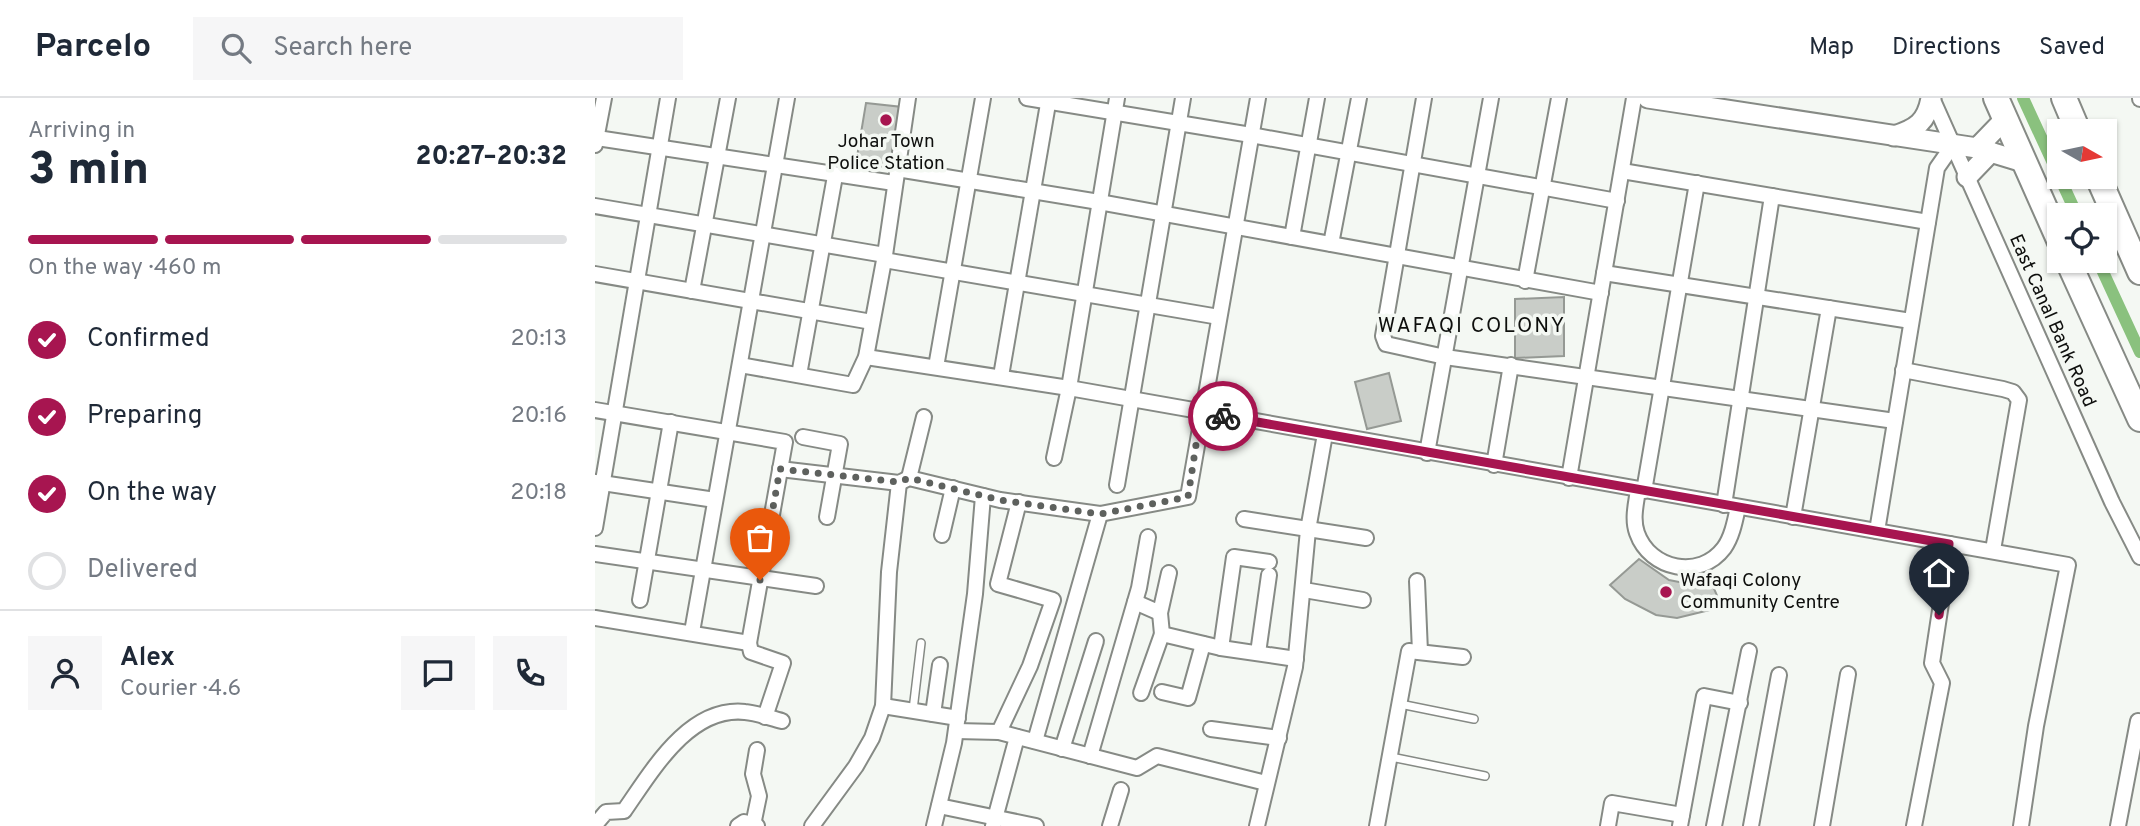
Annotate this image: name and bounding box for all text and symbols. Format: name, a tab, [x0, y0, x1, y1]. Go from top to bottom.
search box	[193, 17, 683, 80]
text: Parcelo	[35, 27, 151, 69]
icon: search	[217, 29, 255, 67]
text: Search here	[273, 32, 412, 65]
text: Map	[1809, 33, 1854, 63]
text: Directions	[1892, 33, 2001, 63]
text: Saved	[2039, 33, 2105, 63]
marker: Johar Town Police Station	[878, 112, 894, 128]
text: Arriving in	[28, 117, 135, 146]
north arrow	[2047, 119, 2117, 189]
map controls	[2047, 119, 2117, 273]
place label: Johar Town Police Station	[827, 130, 945, 176]
text: 20:27–20:32	[416, 141, 567, 174]
text: 3 min	[28, 142, 149, 201]
button: locate	[2047, 203, 2117, 273]
street label: East Canal Bank Road	[2003, 231, 2101, 411]
text: On the way · 460 m	[28, 254, 221, 283]
district label: WAFAQI COLONY	[1378, 313, 1566, 340]
icon: check	[28, 321, 66, 359]
text: Confirmed	[87, 323, 210, 356]
text: 20:13	[511, 325, 567, 354]
courier	[1188, 381, 1258, 451]
icon: bike	[1204, 397, 1242, 435]
icon: check	[28, 398, 66, 436]
text: Preparing	[87, 400, 202, 433]
text: 20:16	[511, 402, 567, 431]
icon: check	[28, 475, 66, 513]
text: On the way	[87, 477, 217, 510]
text: 20:18	[510, 479, 567, 508]
pin	[730, 508, 790, 580]
icon: bag	[741, 519, 779, 557]
pin	[1909, 543, 1969, 615]
text: Delivered	[87, 554, 198, 587]
icon: home	[1920, 554, 1958, 592]
place label: Wafaqi Colony Community Centre	[1680, 569, 1840, 615]
marker: Wafaqi Colony Community Centre	[1658, 584, 1674, 600]
button: person	[28, 636, 102, 710]
button: chat	[401, 636, 475, 710]
button: phone	[493, 636, 567, 710]
text: Alex	[120, 642, 175, 675]
text: Courier · 4.6	[120, 675, 241, 704]

